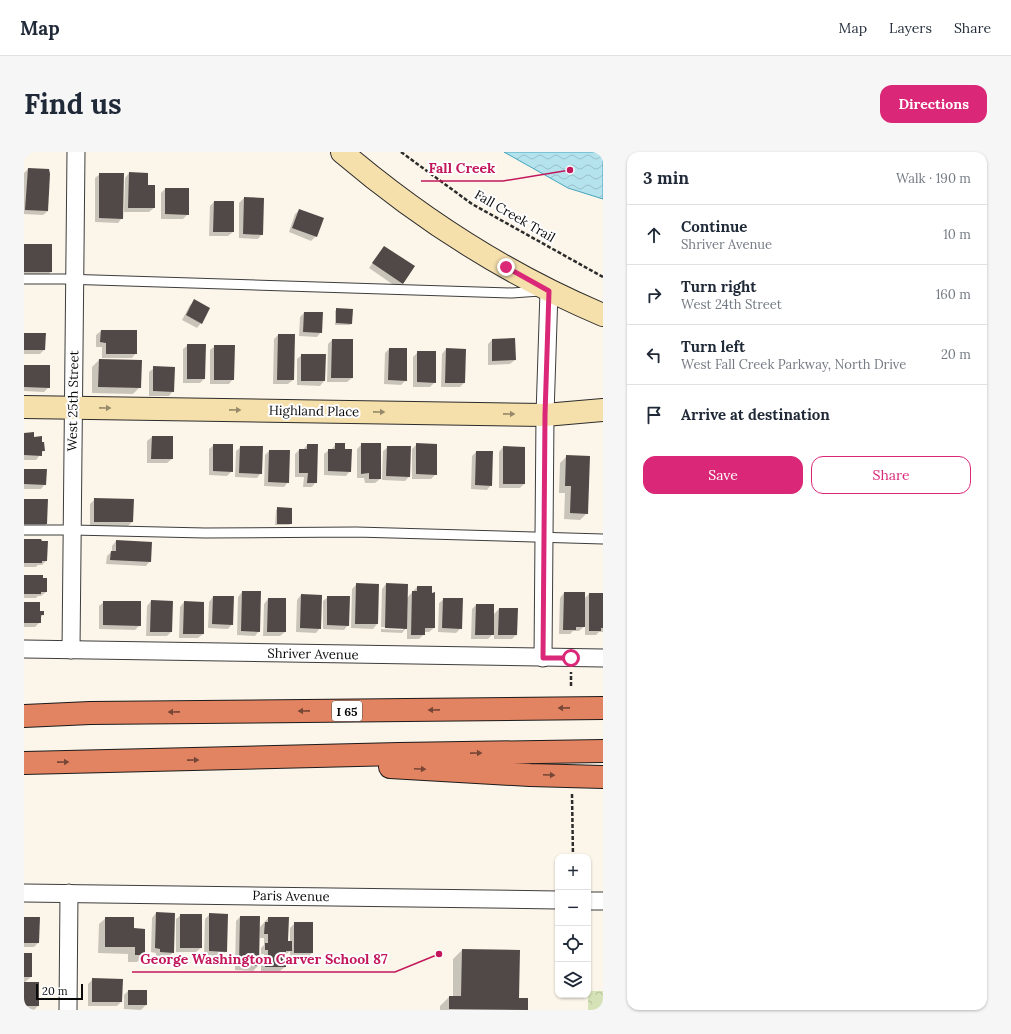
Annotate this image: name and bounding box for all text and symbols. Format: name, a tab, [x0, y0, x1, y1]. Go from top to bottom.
text: Map	[20, 16, 60, 40]
text: Map	[839, 19, 867, 37]
text: Layers	[889, 19, 932, 37]
text: Share	[954, 19, 991, 37]
button: Directions	[880, 85, 987, 123]
text: Find us	[24, 86, 122, 122]
callout: Fall Creek	[421, 155, 503, 181]
text: Fall Creek	[429, 159, 496, 177]
text: 3 min	[643, 167, 689, 189]
text: Walk · 190 m	[896, 170, 971, 187]
street label: Fall Creek Trail	[472, 186, 559, 246]
text: Continue	[681, 217, 747, 236]
icon: ahead	[643, 224, 665, 246]
text: 10 m	[943, 226, 971, 243]
text: Shriver Avenue	[681, 236, 772, 253]
route end	[497, 258, 515, 276]
text: Turn right	[681, 277, 757, 296]
icon: right	[643, 284, 665, 306]
text: 160 m	[936, 286, 971, 303]
text: West 24th Street	[681, 296, 782, 313]
text: Turn left	[681, 337, 745, 356]
icon: left	[643, 344, 665, 366]
text: 20 m	[941, 346, 971, 363]
street label: West 25th Street	[64, 350, 82, 452]
text: West Fall Creek Parkway, North Drive	[681, 356, 906, 373]
street label: Highland Place	[269, 402, 359, 420]
icon: arrive	[643, 404, 665, 426]
one-way arrow	[99, 405, 112, 411]
text: Arrive at destination	[681, 405, 830, 424]
one-way arrow	[229, 407, 242, 413]
one-way arrow	[373, 409, 386, 415]
one-way arrow	[503, 411, 516, 417]
button: Save	[643, 456, 803, 494]
button: Share	[811, 456, 971, 494]
street label: Shriver Avenue	[267, 645, 359, 663]
route start	[562, 649, 580, 667]
road number: I 65	[332, 701, 362, 721]
one-way arrow	[557, 705, 570, 711]
one-way arrow	[427, 707, 440, 713]
one-way arrow	[297, 708, 310, 714]
one-way arrow	[167, 709, 180, 715]
one-way arrow	[470, 750, 483, 756]
one-way arrow	[187, 756, 199, 763]
one-way arrow	[57, 759, 70, 765]
one-way arrow	[414, 765, 426, 772]
one-way arrow	[543, 772, 555, 779]
map controls	[555, 854, 591, 998]
button: +	[555, 854, 591, 890]
street label: Paris Avenue	[252, 887, 330, 905]
button: −	[555, 890, 591, 926]
button: locate	[555, 926, 591, 962]
callout: George Washington Carver School 87	[132, 946, 395, 972]
text: George Washington Carver School 87	[140, 950, 388, 968]
button: layers	[555, 962, 591, 998]
scale bar	[36, 982, 83, 1001]
text: 20 m	[42, 984, 67, 998]

